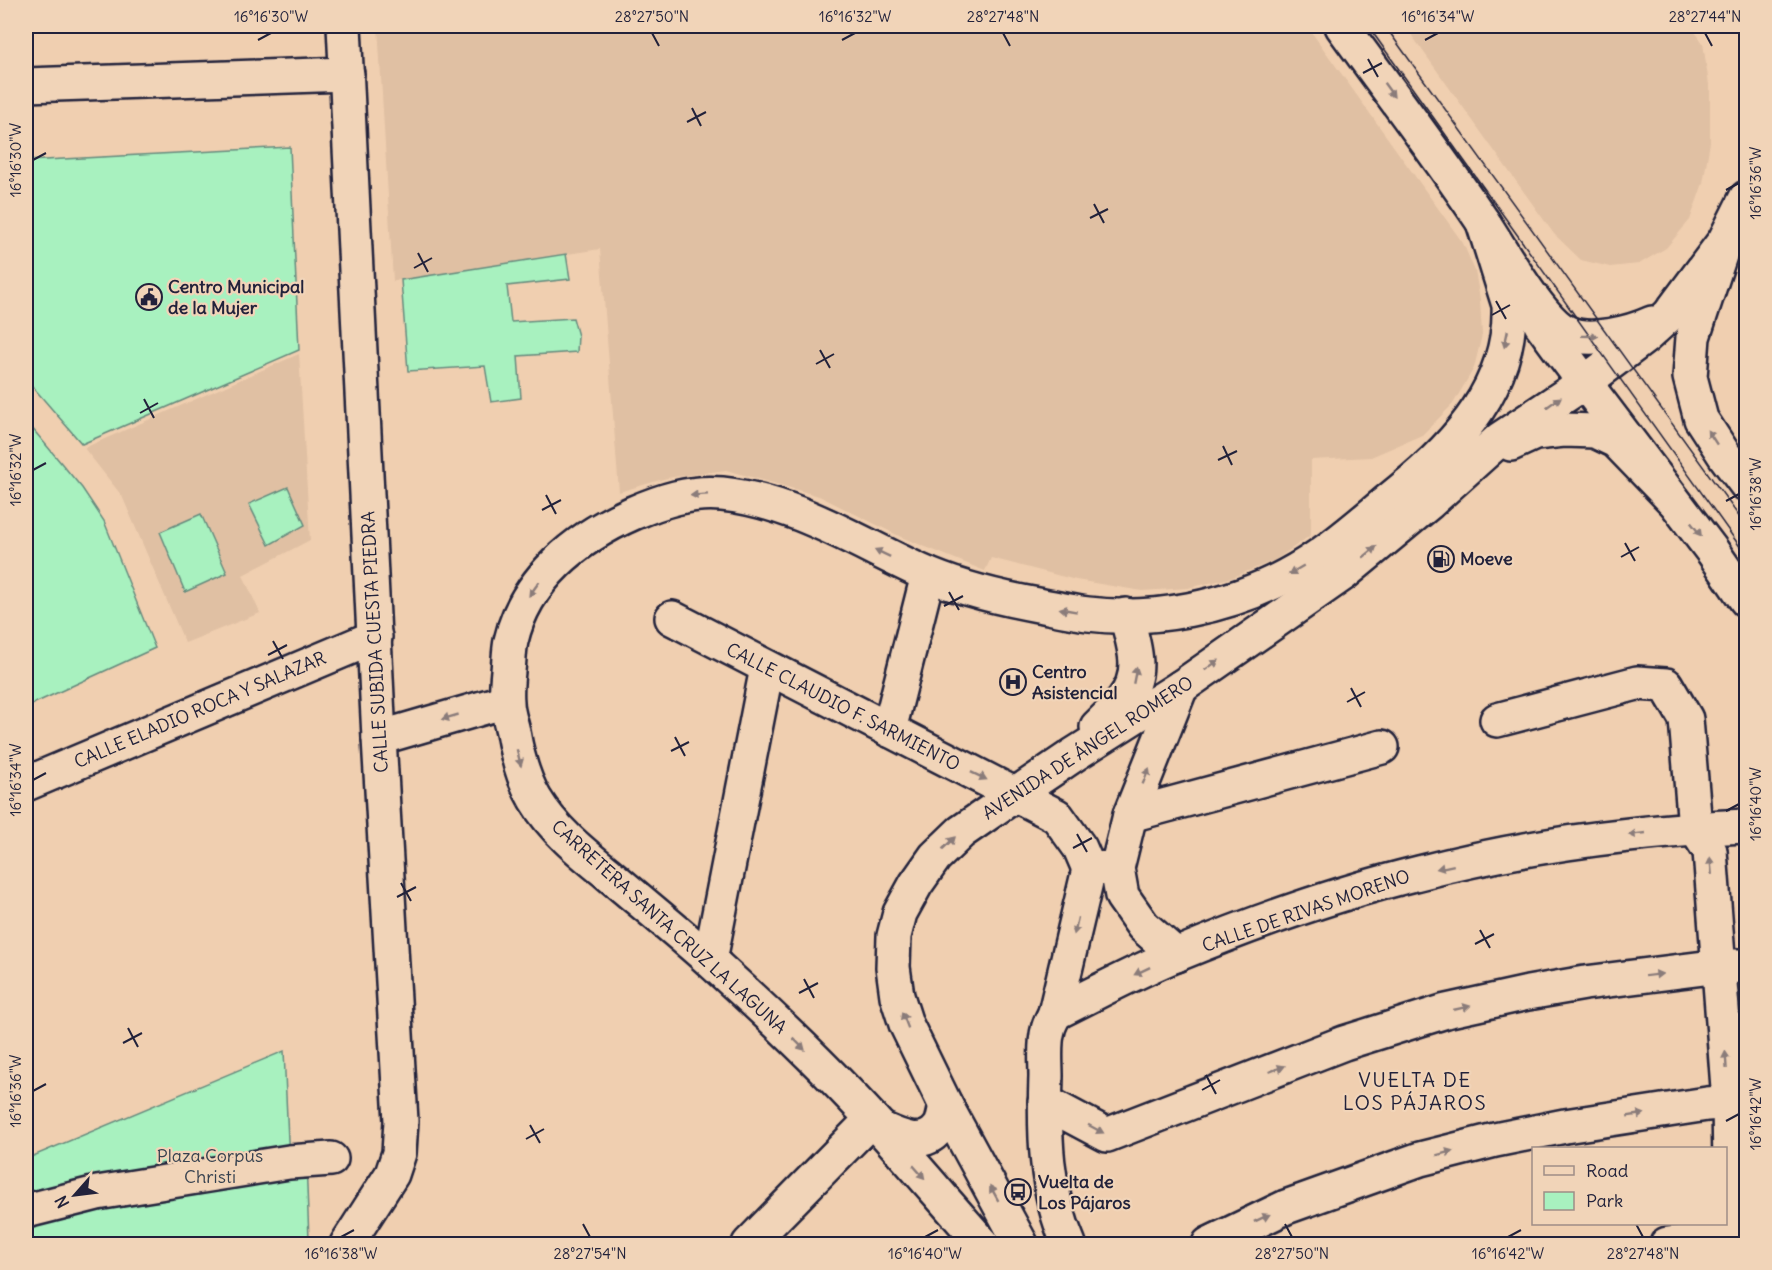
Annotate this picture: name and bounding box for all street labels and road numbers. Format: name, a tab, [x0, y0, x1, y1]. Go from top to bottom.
street label: CALLE SUBIDA CUESTA PIEDRA	[356, 510, 393, 774]
street label: CALLE CLAUDIO F. SARMIENTO	[722, 637, 964, 776]
street label: CALLE ELADIO ROCA Y SALAZAR	[70, 646, 329, 773]
street label: AVENIDA DE ÁNGEL ROMERO	[978, 671, 1197, 824]
street label: CARRETERA SANTA CRUZ LA LAGUNA	[547, 815, 792, 1039]
street label: CALLE DE RIVAS MORENO	[1199, 864, 1413, 957]

